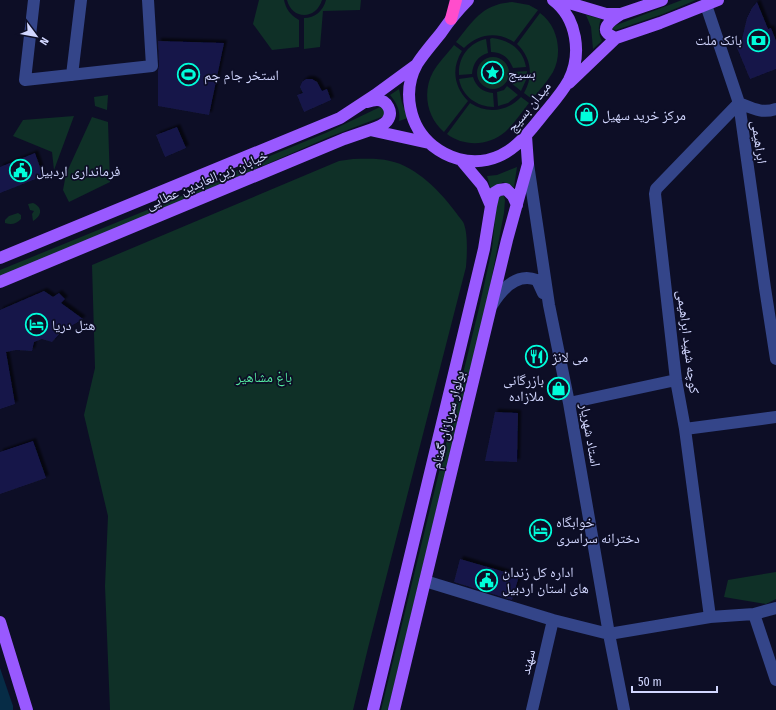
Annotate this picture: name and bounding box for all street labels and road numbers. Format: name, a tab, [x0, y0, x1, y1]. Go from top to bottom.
street label: میدان بسیج	[503, 78, 555, 136]
street label: ابراهیمی	[748, 119, 770, 165]
street label: خیابان زین‌العابدین عطایی	[143, 147, 271, 213]
street label: کوچه شهید ابراهیمی	[673, 289, 703, 395]
street label: بولوار سربازان گمنام	[428, 369, 469, 471]
street label: استاد شهریار	[576, 401, 604, 468]
street label: سهند	[517, 648, 539, 676]

